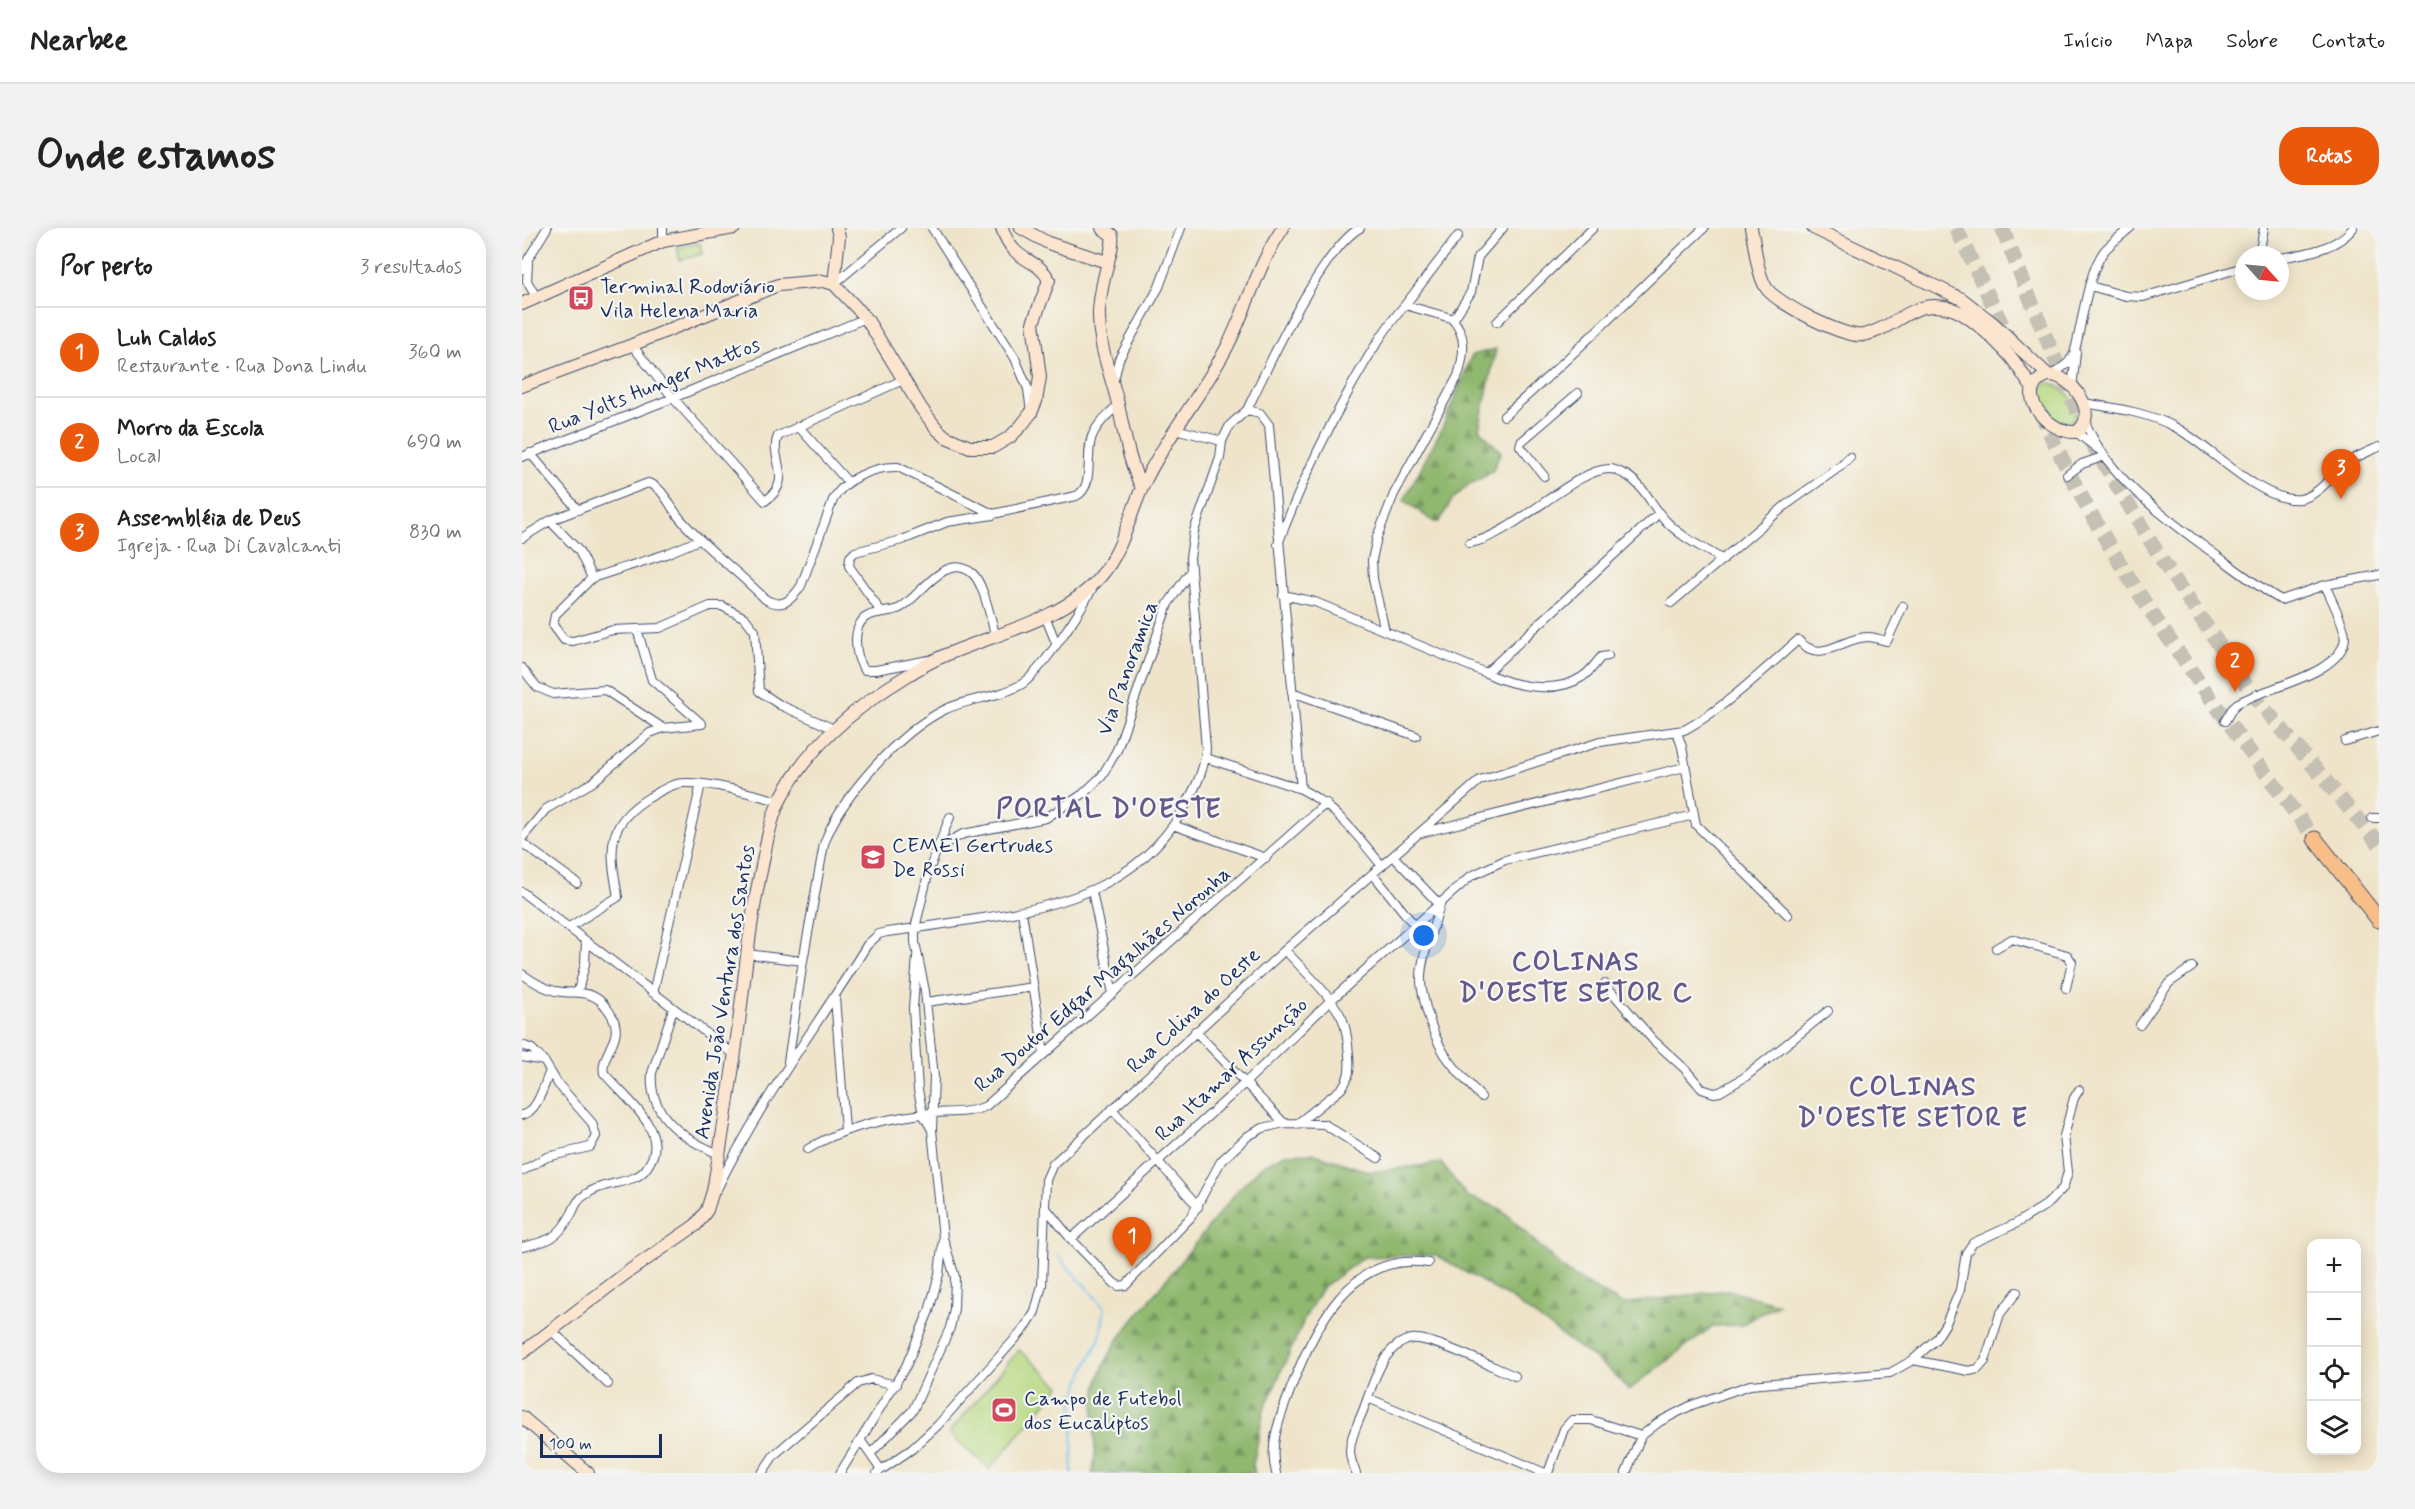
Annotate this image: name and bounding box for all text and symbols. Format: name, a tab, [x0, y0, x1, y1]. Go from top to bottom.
text: Nearbee	[30, 23, 128, 60]
text: Início	[2063, 27, 2113, 55]
text: Mapa	[2146, 27, 2193, 55]
text: Sobre	[2226, 27, 2278, 55]
text: Contato	[2311, 27, 2385, 55]
button: Rotas	[2279, 127, 2379, 185]
text: Onde estamos	[36, 129, 276, 184]
north arrow	[2235, 246, 2289, 300]
text: Por perto	[60, 250, 153, 284]
text: 3 resultados	[360, 254, 462, 281]
place label: Terminal Rodoviário Vila Helena Maria	[600, 273, 775, 325]
bus stop icon: Terminal Rodoviário Vila Helena Maria	[566, 283, 596, 313]
text: Luh Caldos	[117, 325, 216, 353]
street label: Rua Yolts Hunger Mattos	[545, 331, 764, 441]
text: 1	[75, 339, 84, 366]
text: 360 m	[409, 339, 462, 366]
text: Restaurante · Rua Dona Lindu	[117, 353, 367, 380]
text: Morro da Escola	[117, 415, 265, 443]
text: 2	[75, 429, 84, 456]
text: 690 m	[407, 429, 462, 456]
text: Local	[117, 443, 161, 470]
pin: 3	[2322, 450, 2360, 499]
text: Assembléia de Deus	[117, 505, 301, 533]
text: 3	[75, 519, 84, 546]
text: 830 m	[409, 519, 462, 546]
text: Igreja · Rua Di Cavalcanti	[117, 533, 341, 560]
street label: Via Panoramica	[1091, 597, 1165, 739]
pin: 2	[2216, 642, 2254, 692]
district label: PORTAL D'OESTE	[996, 792, 1222, 827]
place label: CEMEI Gertrudes De Rossi	[892, 832, 1053, 884]
school or university icon: CEMEI Gertrudes De Rossi	[858, 842, 888, 872]
street label: Avenida João Ventura dos Santos	[688, 843, 762, 1141]
street label: Rua Doutor Edgar Magalhães Noronha	[968, 860, 1238, 1101]
your location	[1409, 921, 1438, 950]
street label: Rua Colina do Oeste	[1121, 942, 1266, 1080]
district label: COLINAS D'OESTE SETOR C	[1459, 945, 1693, 1011]
street label: Rua Itamar Assunção	[1149, 991, 1314, 1148]
district label: COLINAS D'OESTE SETOR E	[1798, 1070, 2028, 1136]
pin: 1	[1112, 1218, 1152, 1267]
map controls	[2307, 1239, 2361, 1455]
button: +	[2307, 1239, 2361, 1293]
button: −	[2307, 1293, 2361, 1347]
button: locate	[2307, 1347, 2361, 1401]
place label: Campo de Futebol dos Eucaliptos	[1024, 1385, 1182, 1437]
sports icon: Campo de Futebol dos Eucaliptos	[989, 1395, 1019, 1425]
button: layers	[2307, 1401, 2361, 1455]
scale bar	[540, 1431, 662, 1458]
text: 100 m	[549, 1434, 592, 1455]

